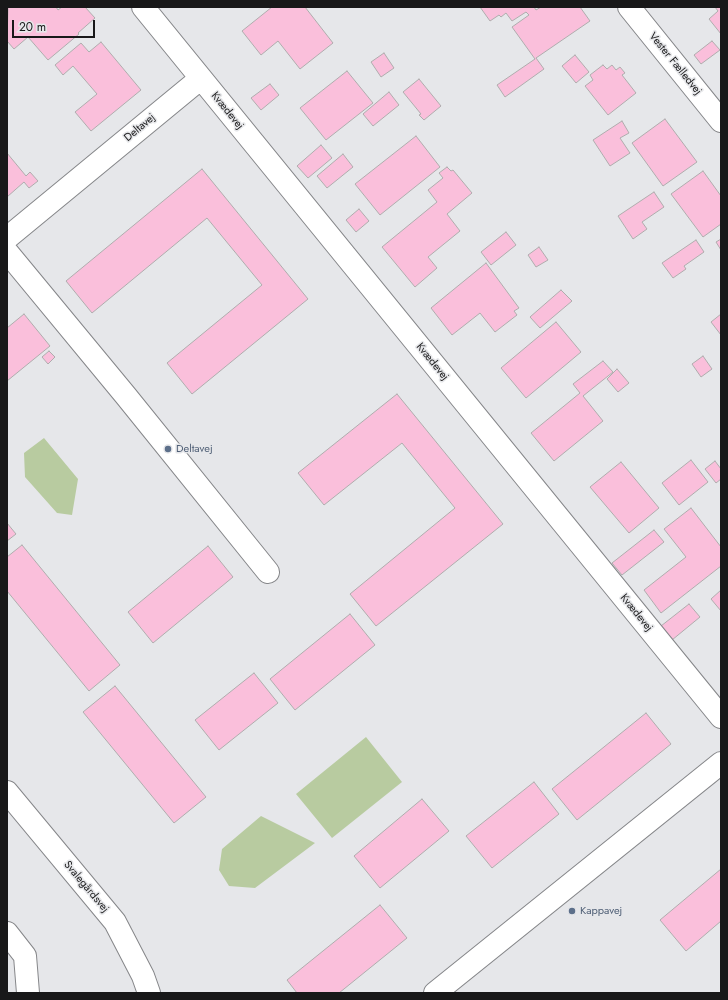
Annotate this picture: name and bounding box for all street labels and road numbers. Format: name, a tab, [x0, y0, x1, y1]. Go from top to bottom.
street label: Vester Fælledvej	[646, 30, 704, 98]
street label: Kvædevej	[208, 90, 246, 132]
street label: Deltavej	[122, 111, 158, 145]
street label: Kvædevej	[413, 341, 451, 383]
street label: Kvædevej	[617, 592, 655, 634]
street label: Svalegårdsvej	[61, 858, 111, 916]

